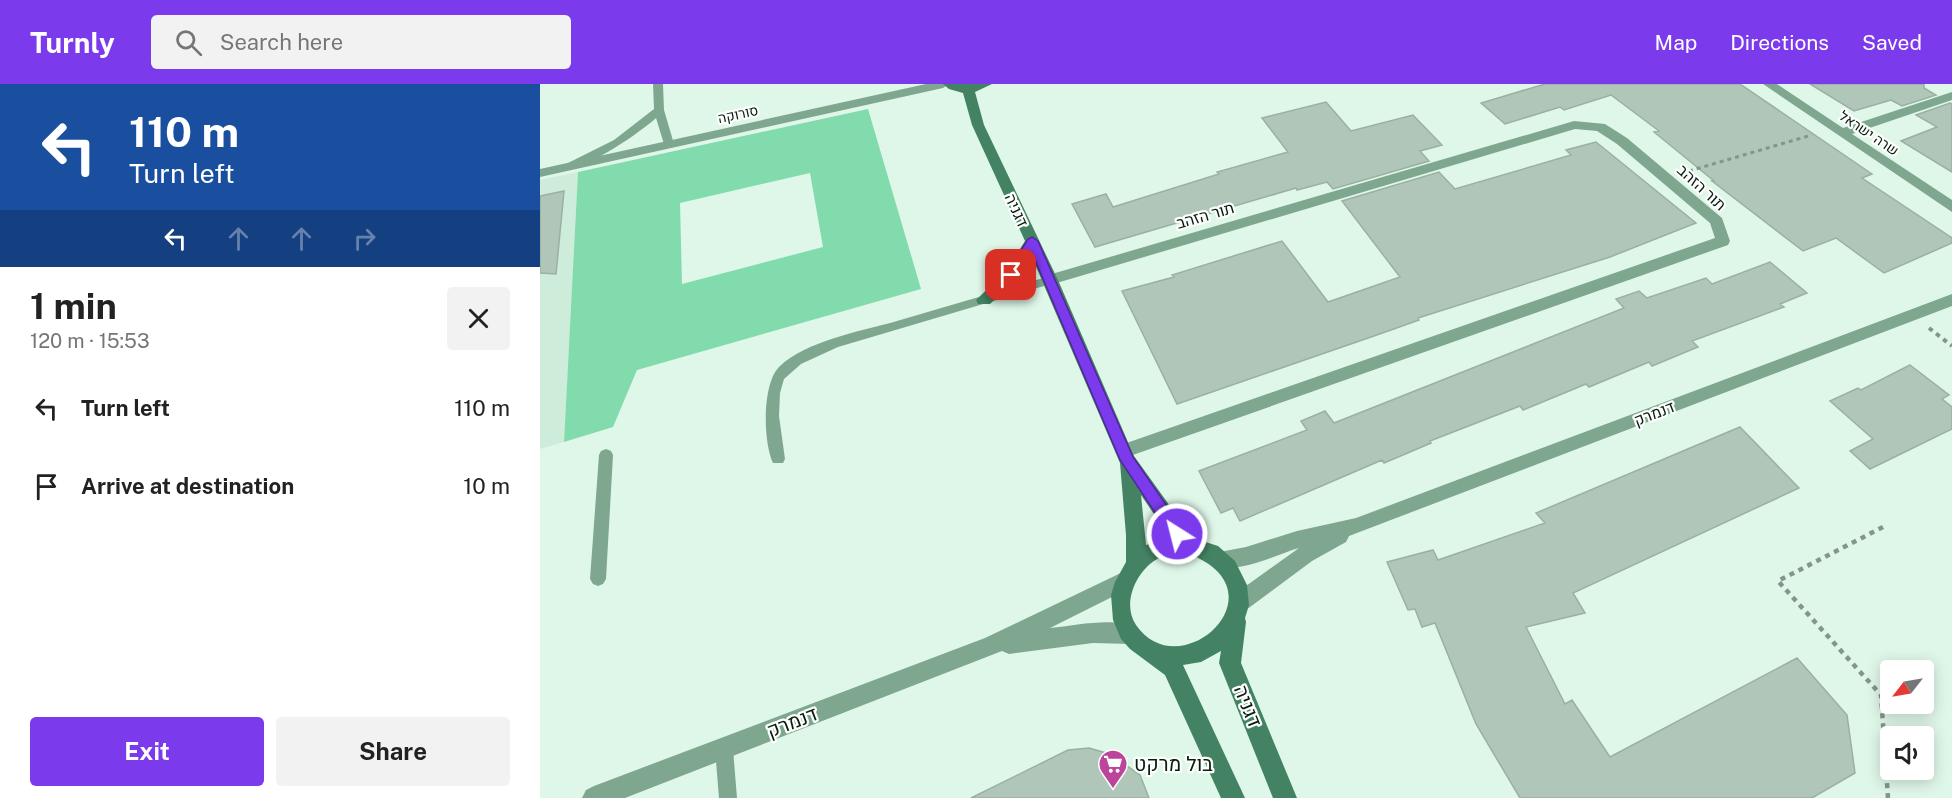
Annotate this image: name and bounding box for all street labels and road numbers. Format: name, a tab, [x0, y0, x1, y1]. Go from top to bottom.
street label: סורוקה	[716, 102, 760, 126]
street label: שרה ישראל	[1836, 107, 1902, 159]
street label: תור הזהב	[1673, 160, 1730, 214]
street label: דגניה	[1001, 191, 1032, 230]
street label: תור הזהב	[1174, 198, 1236, 233]
street label: דנמרק	[1631, 397, 1677, 430]
street label: דגניה	[1229, 681, 1267, 731]
street label: דנמרק	[763, 701, 821, 743]

